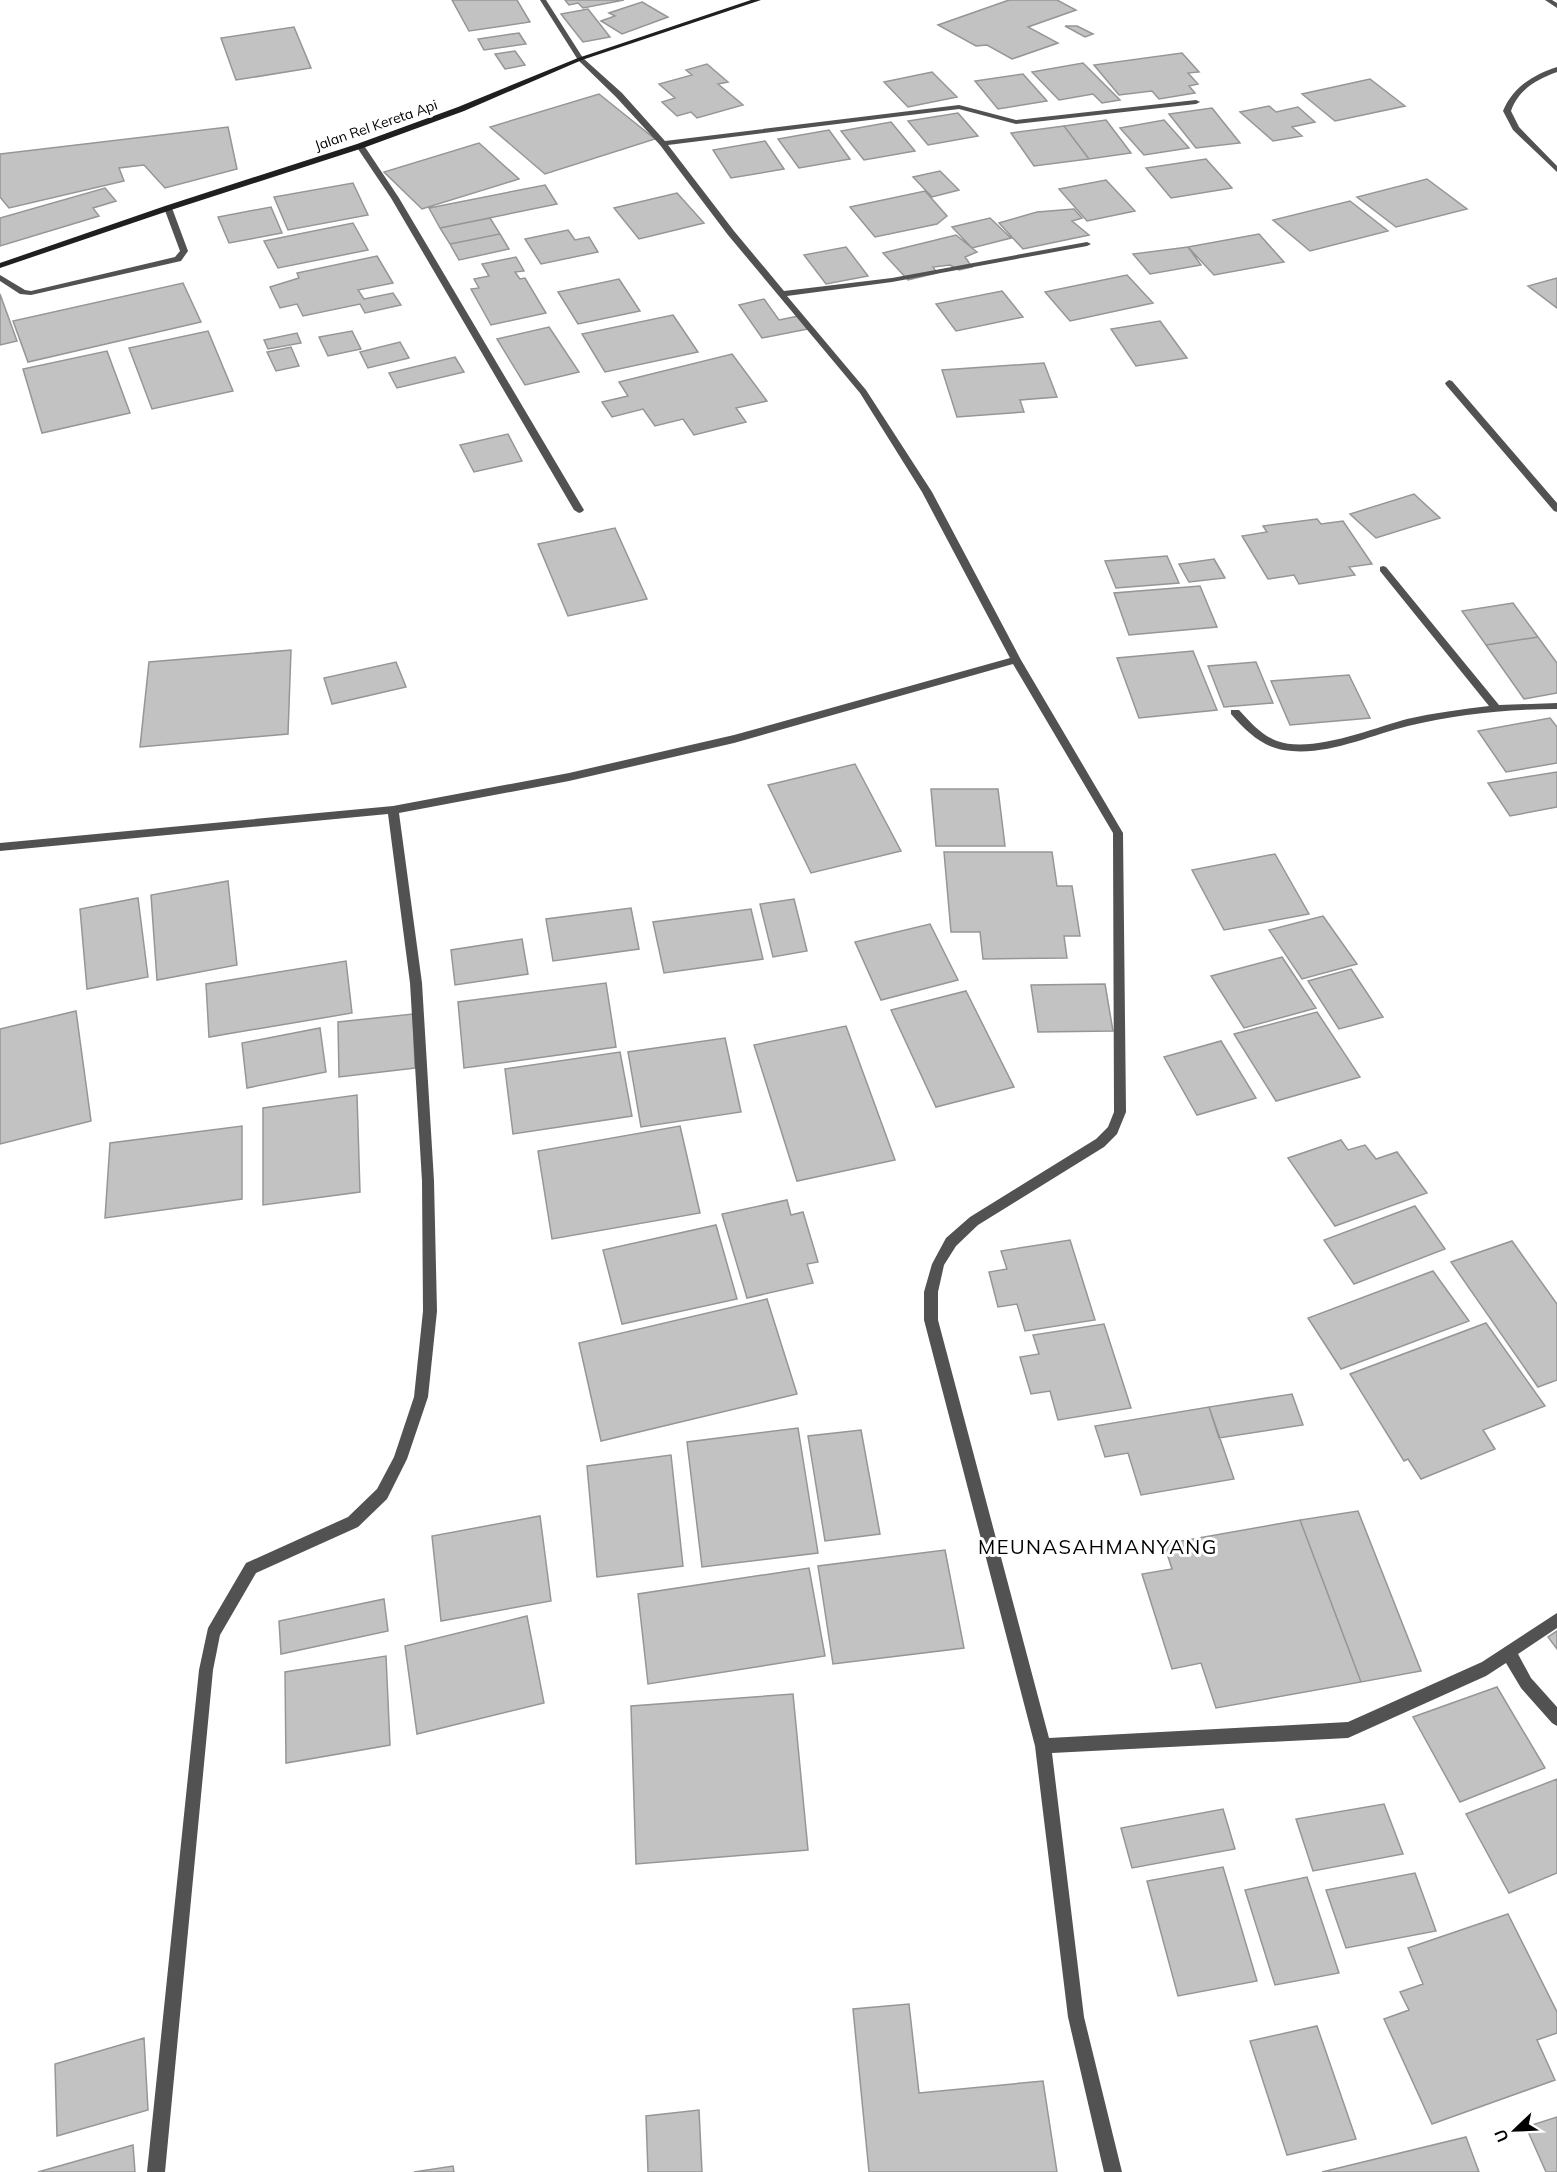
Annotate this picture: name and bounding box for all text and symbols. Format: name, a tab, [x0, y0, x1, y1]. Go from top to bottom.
street label: Jalan Rel Kereta Api	[312, 96, 440, 154]
district label: MEUNASAHMANYANG	[978, 1534, 1218, 1559]
north arrow	[1485, 2100, 1545, 2160]
text: U	[1490, 2127, 1513, 2145]

